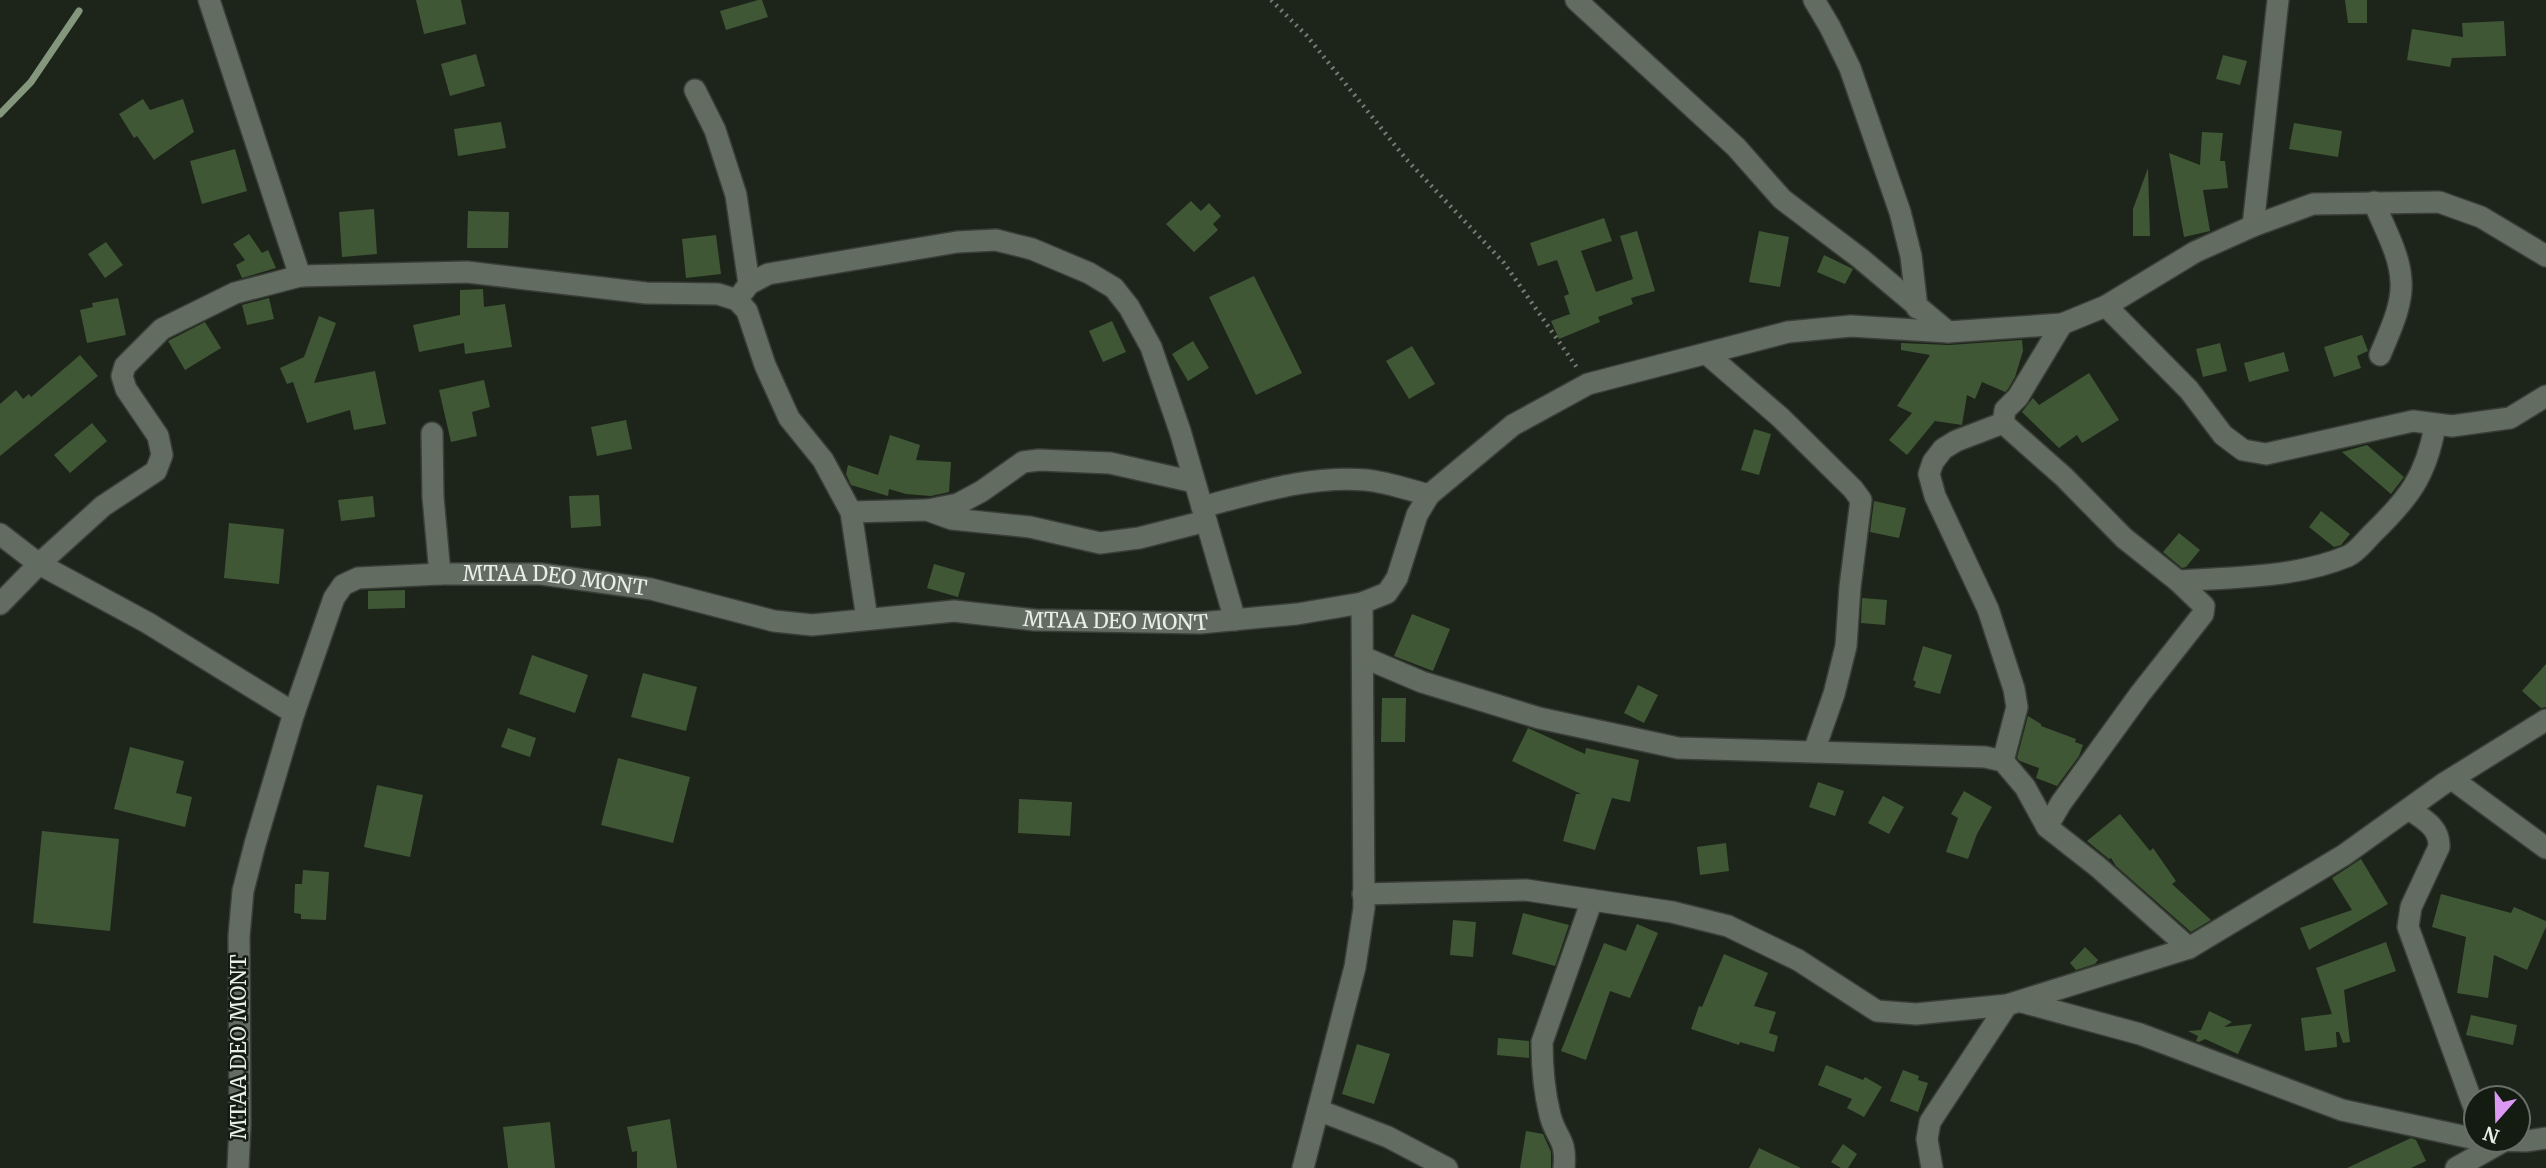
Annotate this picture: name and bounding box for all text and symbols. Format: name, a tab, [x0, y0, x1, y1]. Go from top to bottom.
street label: MTAA DEO MONT	[463, 560, 649, 601]
street label: MTAA DEO MONT	[1022, 605, 1210, 637]
street label: MTAA DEO MONT	[225, 954, 252, 1140]
north arrow	[2462, 1084, 2532, 1154]
text: N	[2480, 1121, 2502, 1149]

